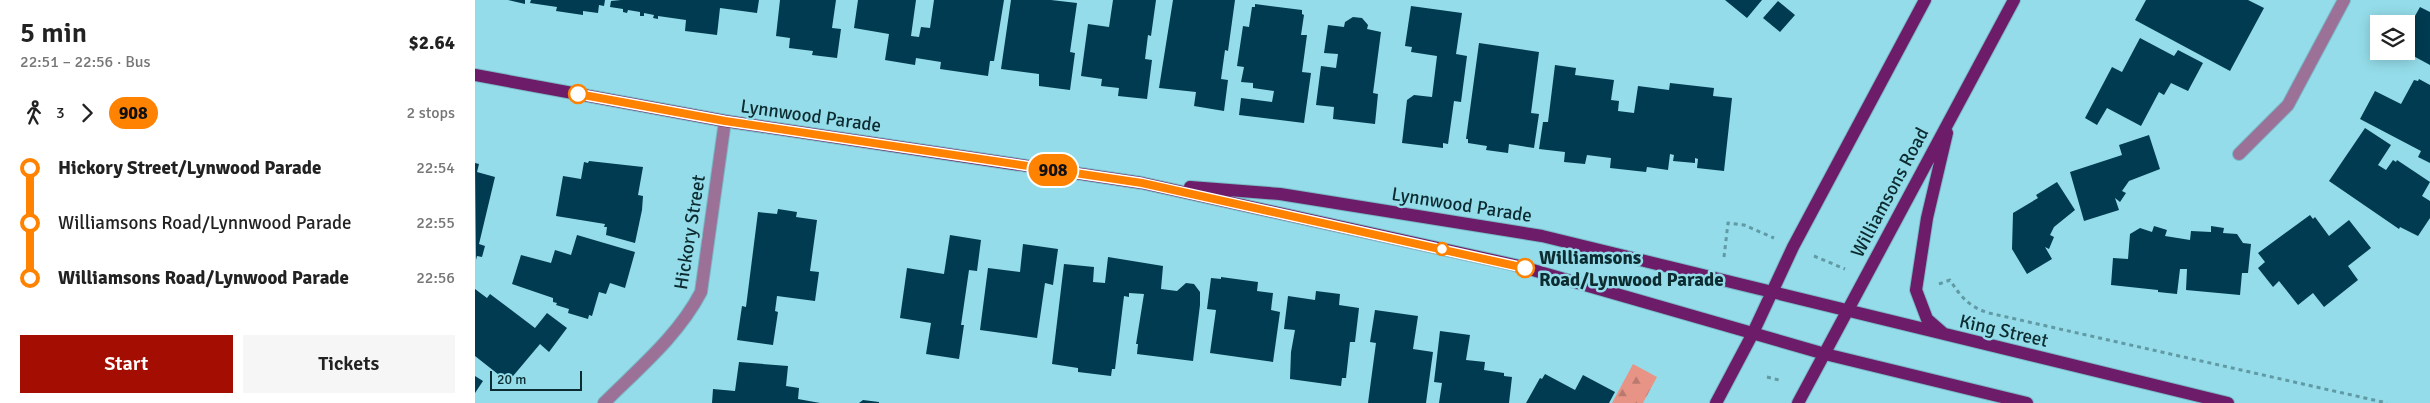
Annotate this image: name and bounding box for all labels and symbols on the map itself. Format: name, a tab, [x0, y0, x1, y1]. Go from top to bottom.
unlabelled marker	[568, 84, 588, 104]
street label: Lynnwood Parade	[739, 94, 883, 138]
street label: Williamsons Road	[1846, 123, 1934, 262]
line badge: 908	[1024, 154, 1082, 186]
street label: Hickory Street	[669, 173, 711, 291]
street label: Lynnwood Parade	[1390, 182, 1534, 228]
unlabelled marker	[1435, 242, 1449, 256]
place label: Williamsons Road/Lynwood Parade	[1539, 246, 1724, 292]
marker: Williamsons Road/Lynwood Parade	[1515, 258, 1535, 278]
street label: King Street	[1957, 309, 2051, 353]
scale bar	[490, 368, 583, 391]

